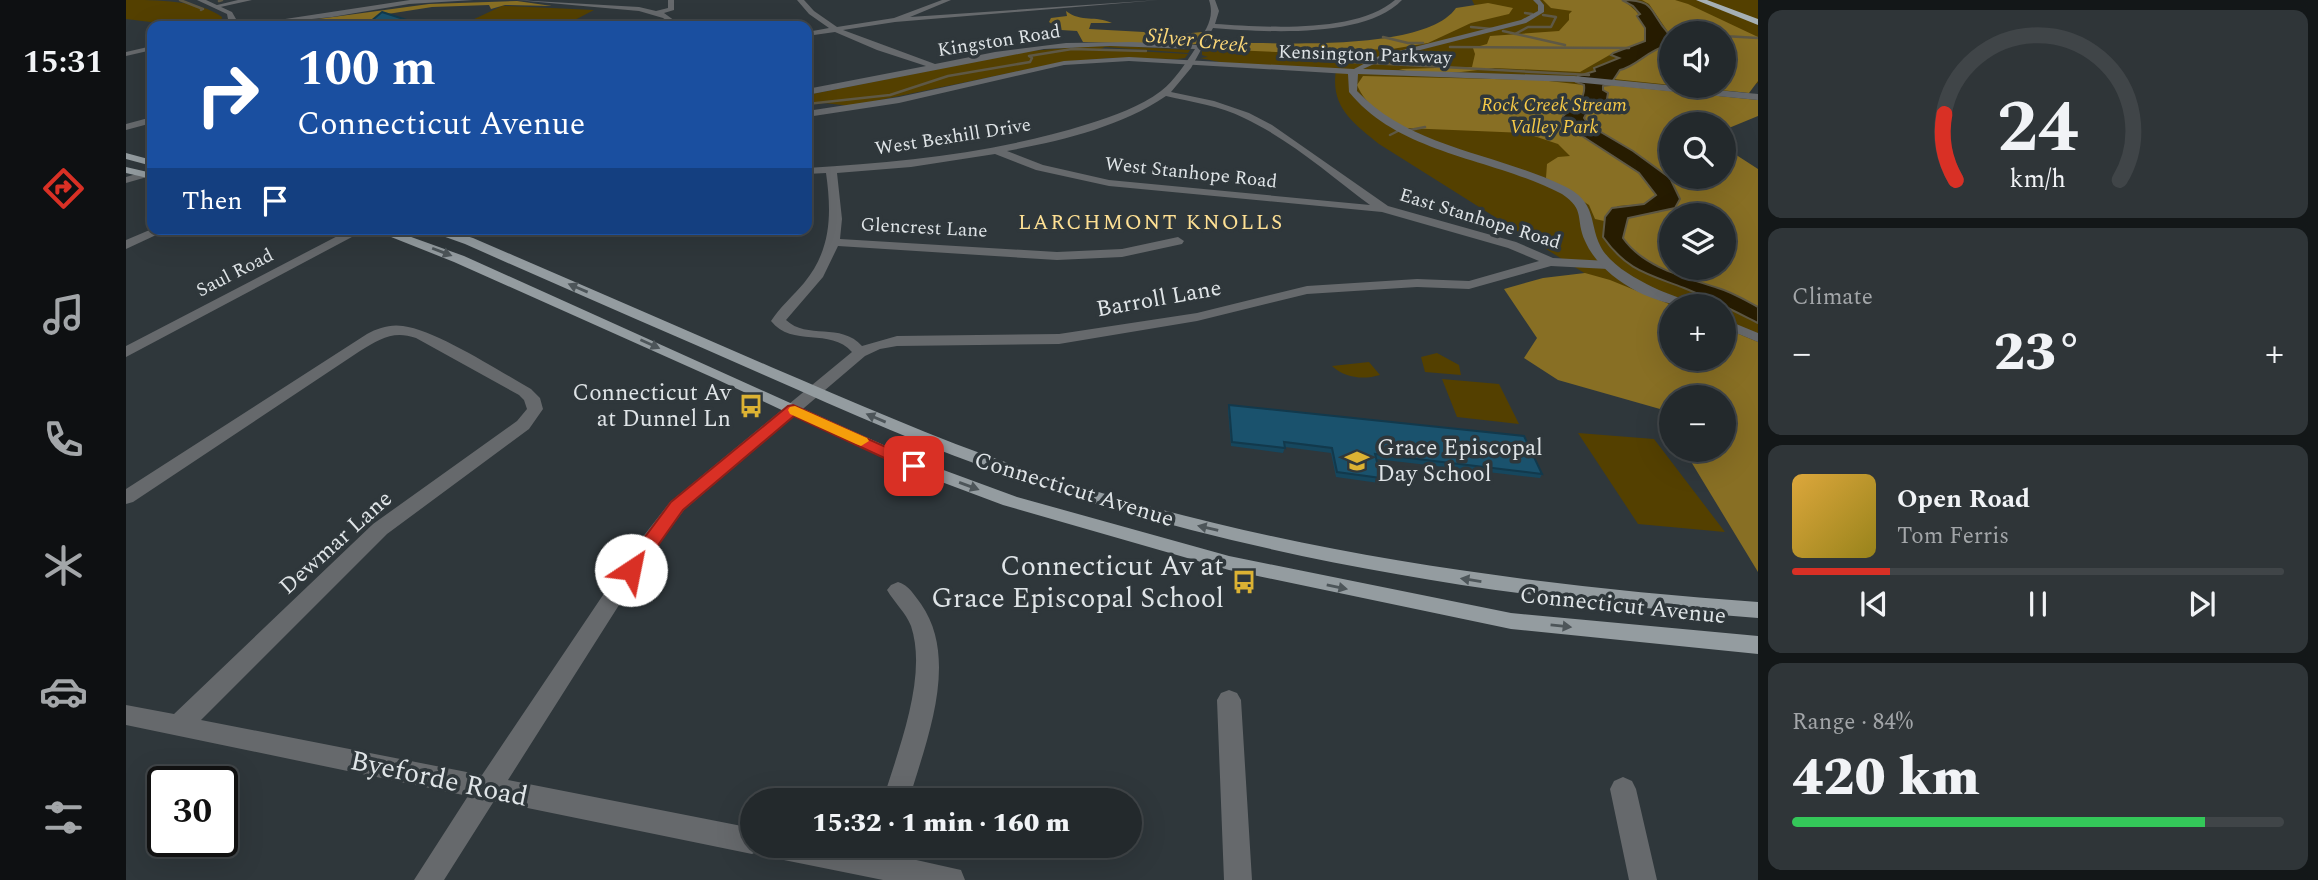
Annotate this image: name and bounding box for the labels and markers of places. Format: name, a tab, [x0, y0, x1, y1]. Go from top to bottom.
place label: Connecticut Av at Dunnel Ln	[572, 376, 732, 437]
bus stop icon: Connecticut Av at Dunnel Ln	[737, 392, 765, 420]
place label: Grace Episcopal Day School	[1377, 431, 1543, 492]
pin	[884, 436, 944, 496]
school or university icon: Grace Episcopal Day School	[1343, 447, 1371, 475]
place label: Connecticut Av at Grace Episcopal School	[931, 545, 1224, 620]
bus stop icon: Connecticut Av at Grace Episcopal School	[1230, 568, 1258, 596]

